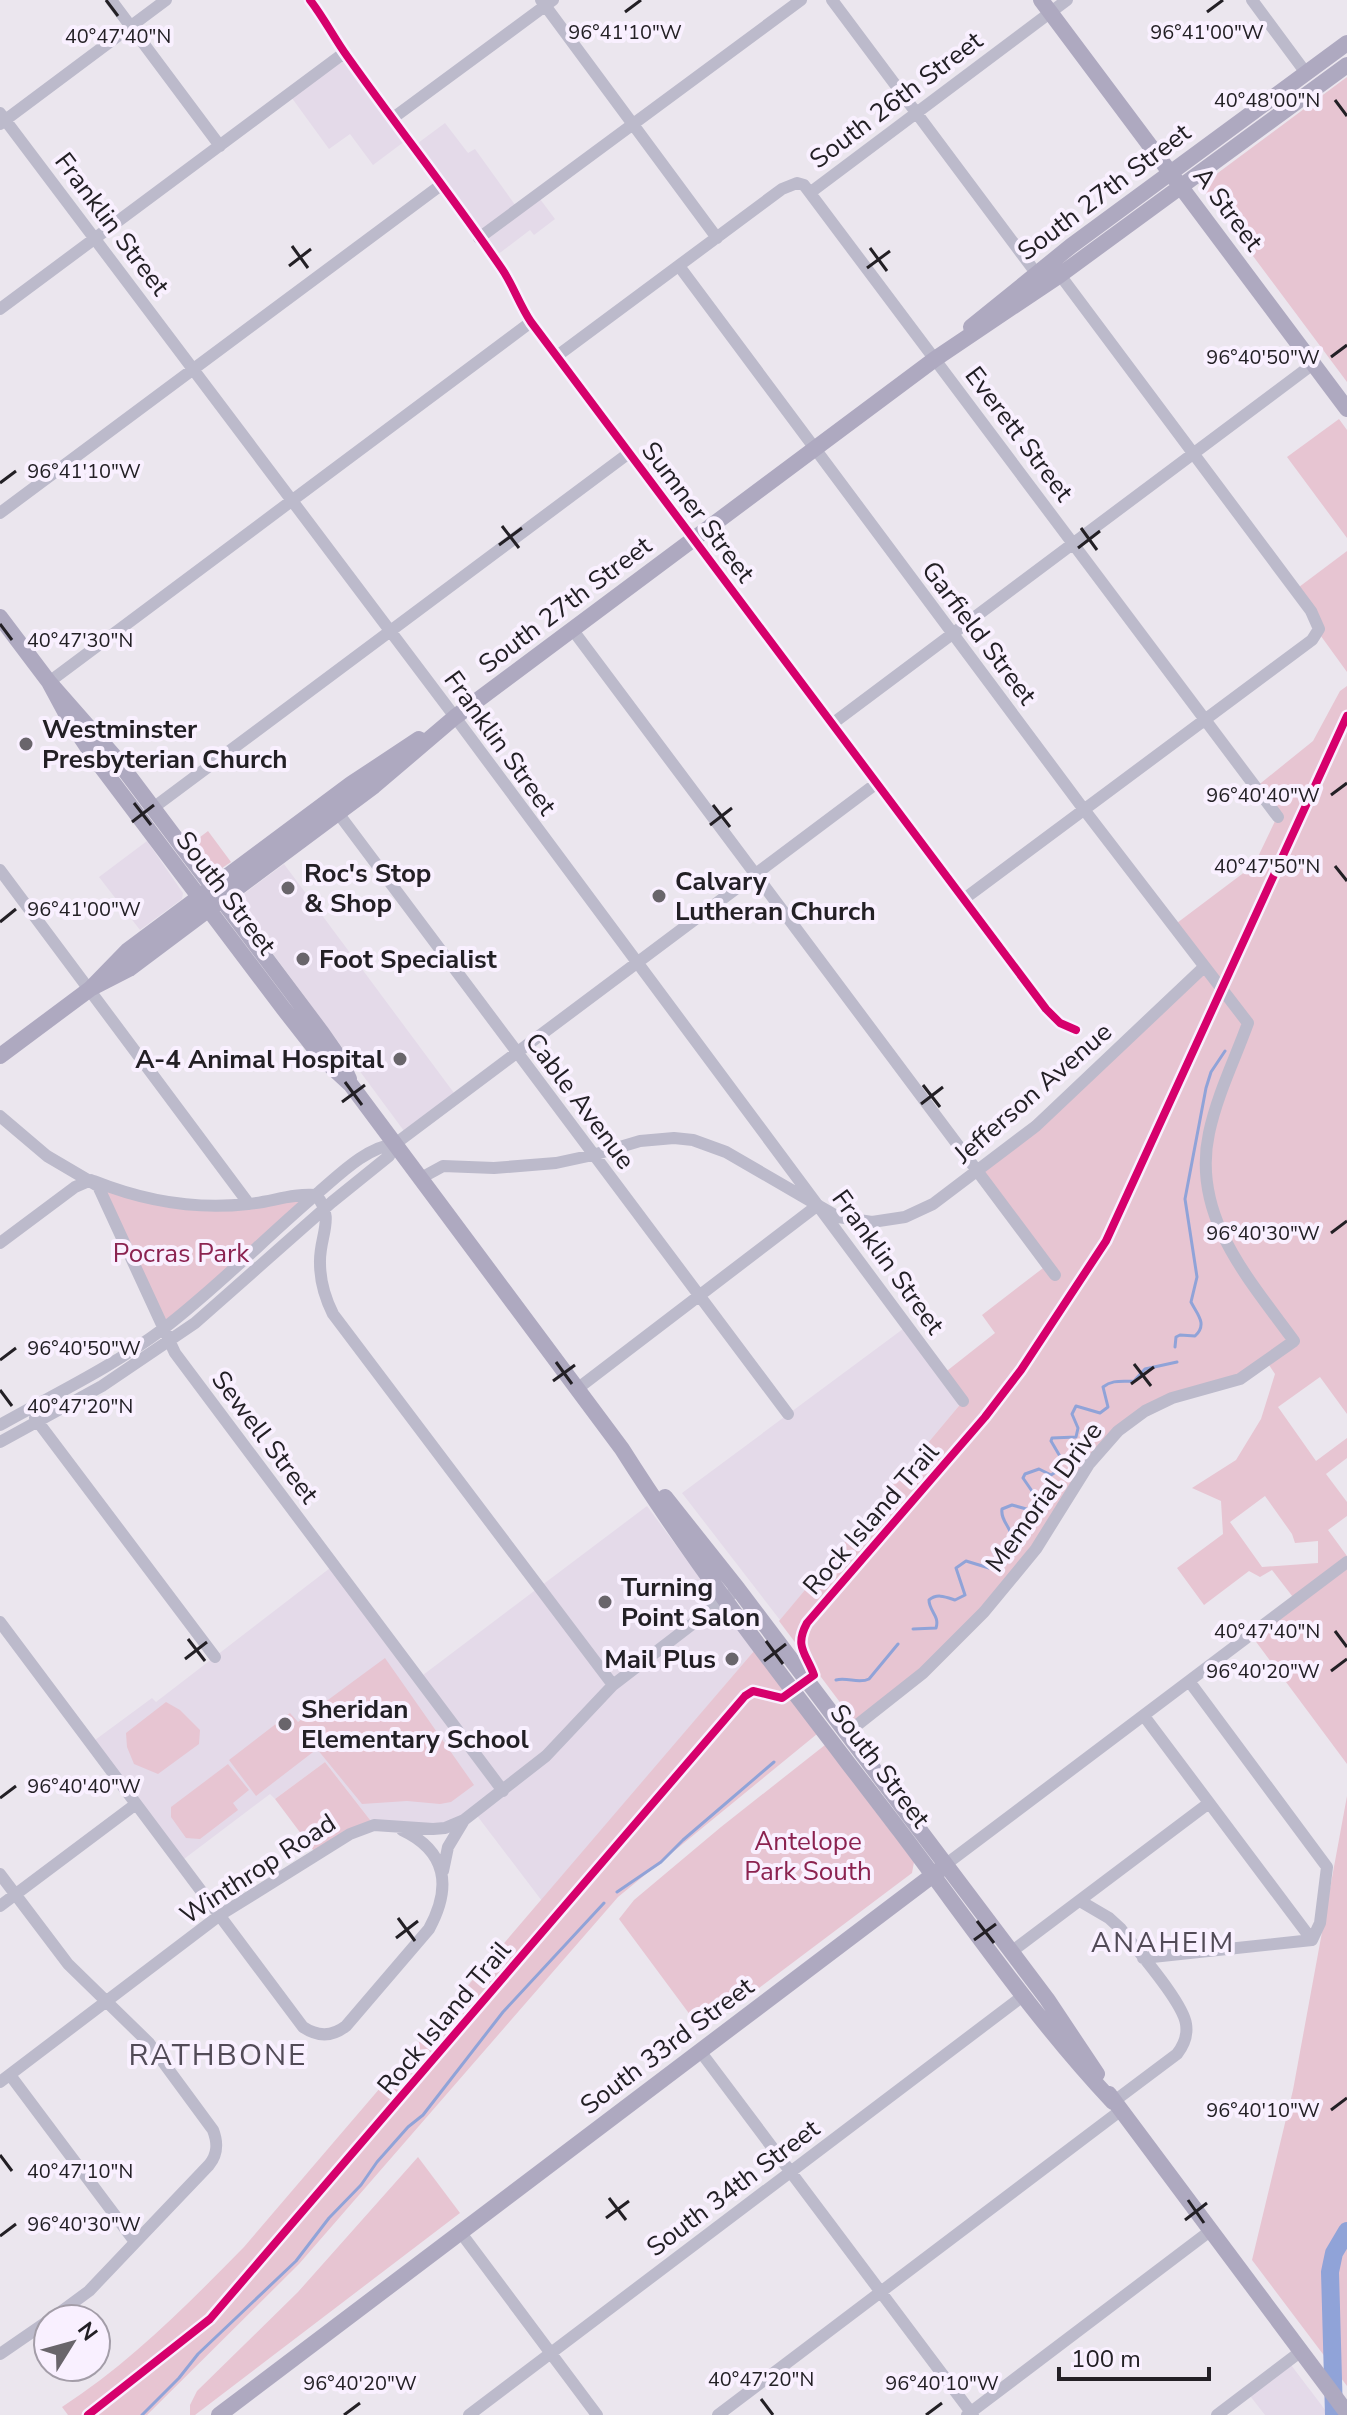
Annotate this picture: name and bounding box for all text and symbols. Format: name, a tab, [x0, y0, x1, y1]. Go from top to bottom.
text: 96°41'10"W	[568, 19, 682, 46]
text: 96°41'00"W	[1150, 19, 1264, 46]
text: 40°47'40"N	[65, 23, 171, 50]
street label: South 26th Street	[802, 23, 990, 177]
text: 40°48'00"N	[1214, 87, 1320, 114]
street label: South 27th Street	[1010, 115, 1198, 269]
street label: Franklin Street	[47, 145, 178, 303]
street label: A Street	[1185, 160, 1272, 259]
text: 96°40'50"W	[1206, 344, 1320, 371]
street label: Everett Street	[957, 359, 1082, 509]
street label: Sumner Street	[633, 434, 763, 590]
text: 96°41'10"W	[27, 458, 141, 485]
street label: South 27th Street	[471, 528, 659, 682]
street label: Garfield Street	[913, 554, 1045, 713]
text: 40°47'30"N	[27, 627, 133, 654]
street label: Franklin Street	[436, 664, 565, 823]
place label: Westminster Presbyterian Church	[42, 712, 287, 777]
marker: Westminster Presbyterian Church	[17, 735, 35, 753]
text: 96°40'40"W	[1206, 782, 1320, 809]
street label: South Street	[168, 824, 285, 963]
text: 40°47'50"N	[1214, 853, 1320, 880]
place label: Roc's Stop & Shop	[304, 856, 431, 921]
place label: Calvary Lutheran Church	[675, 864, 876, 929]
marker: Roc's Stop & Shop	[279, 879, 297, 897]
marker: Calvary Lutheran Church	[650, 887, 668, 905]
text: 96°41'00"W	[27, 896, 141, 923]
place label: Foot Specialist	[319, 942, 498, 977]
marker: Foot Specialist	[294, 950, 312, 968]
street label: Jefferson Avenue	[946, 1015, 1119, 1172]
street label: Cable Avenue	[517, 1026, 643, 1176]
place label: A-4 Animal Hospital	[135, 1042, 385, 1077]
marker: A-4 Animal Hospital	[391, 1050, 409, 1068]
street label: Franklin Street	[824, 1183, 953, 1342]
text: 96°40'30"W	[1206, 1220, 1320, 1247]
park label: Pocras Park	[113, 1236, 250, 1271]
text: 96°40'50"W	[27, 1335, 141, 1362]
street label: Sewell Street	[203, 1363, 327, 1511]
text: 40°47'20"N	[27, 1393, 133, 1420]
street label: Memorial Drive	[978, 1415, 1110, 1579]
street label: Rock Island Trail	[795, 1435, 947, 1603]
place label: Turning Point Salon	[621, 1570, 760, 1635]
marker: Turning Point Salon	[596, 1593, 614, 1611]
text: 40°47'40"N	[1214, 1618, 1320, 1645]
place label: Mail Plus	[604, 1642, 716, 1677]
marker: Mail Plus	[723, 1650, 741, 1668]
text: 96°40'20"W	[1206, 1658, 1320, 1685]
place label: Sheridan Elementary School	[301, 1692, 530, 1757]
street label: South Street	[822, 1697, 939, 1836]
marker: Sheridan Elementary School	[276, 1715, 294, 1733]
text: 96°40'40"W	[27, 1773, 141, 1800]
street label: Winthrop Road	[173, 1806, 343, 1932]
park label: Antelope Park South	[744, 1824, 872, 1889]
district label: ANAHEIM	[1091, 1924, 1235, 1962]
street label: Rock Island Trail	[369, 1933, 519, 2102]
street label: South 33rd Street	[573, 1969, 762, 2123]
district label: RATHBONE	[128, 2035, 308, 2076]
text: 96°40'10"W	[1206, 2097, 1320, 2124]
street label: South 34th Street	[639, 2111, 827, 2265]
text: 40°47'10"N	[27, 2158, 133, 2185]
text: 96°40'30"W	[27, 2211, 141, 2238]
north arrow	[32, 2303, 112, 2383]
text: N	[70, 2316, 104, 2347]
scale bar	[1059, 2331, 1209, 2381]
text: 100 m	[1071, 2343, 1141, 2375]
text: 40°47'20"N	[708, 2366, 814, 2393]
text: 96°40'20"W	[303, 2370, 417, 2397]
text: 96°40'10"W	[885, 2370, 999, 2397]

